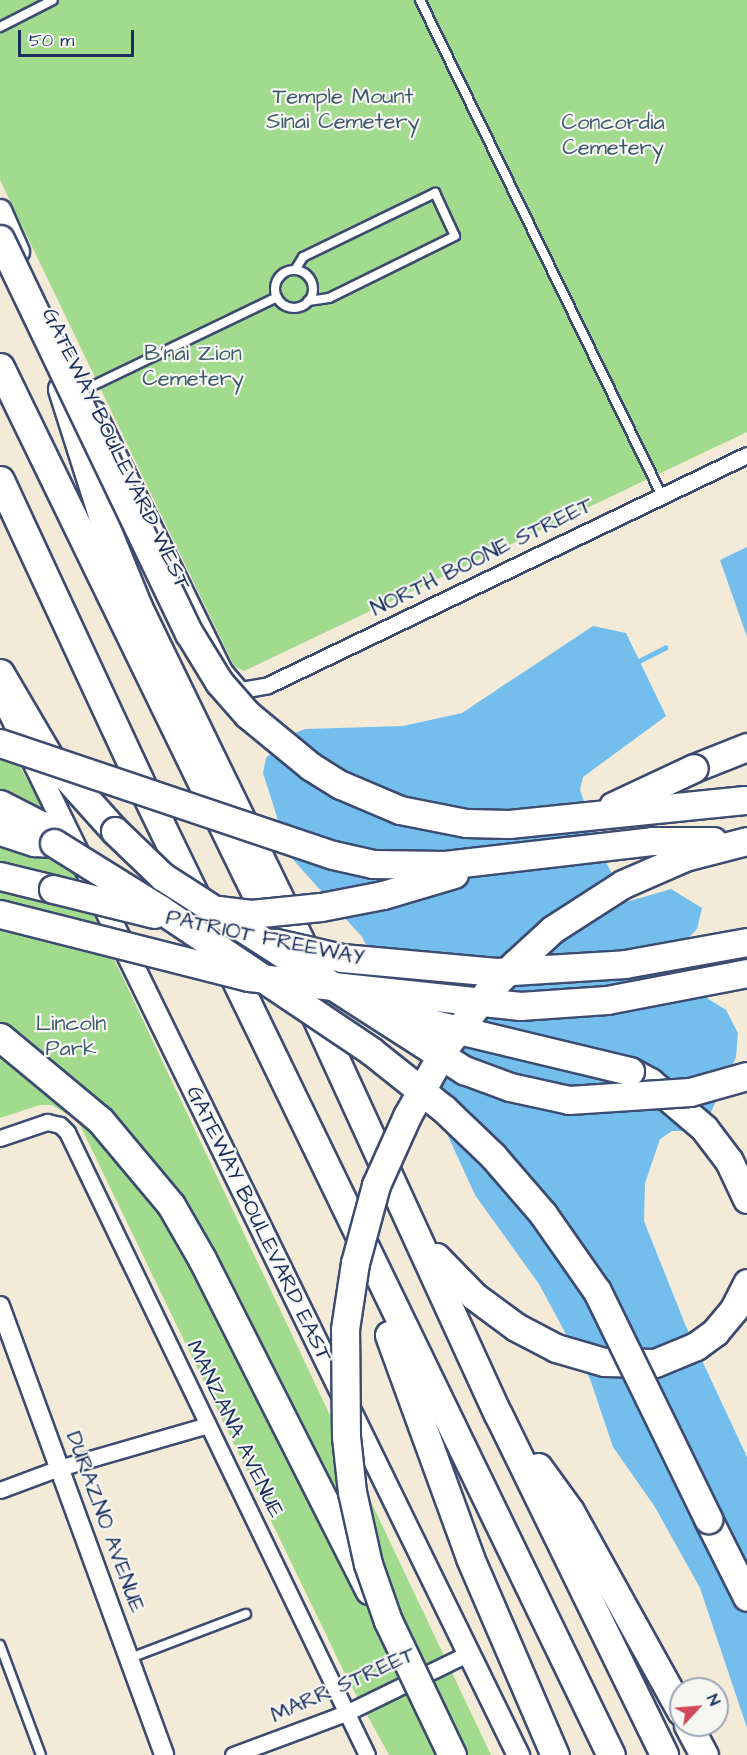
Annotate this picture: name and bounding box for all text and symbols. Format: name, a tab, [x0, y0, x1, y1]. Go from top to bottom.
scale bar	[21, 18, 136, 56]
text: 50 m	[29, 28, 74, 53]
park label: Temple Mount Sinai Cemetery	[266, 83, 420, 134]
park label: Concordia Cemetery	[561, 109, 665, 160]
street label: GATEWAY BOULEVARD WEST	[36, 304, 196, 594]
park label: B'nai Zion Cemetery	[142, 340, 244, 392]
street label: NORTH BOONE STREET	[367, 492, 597, 622]
street label: PATRIOT FREEWAY	[164, 904, 366, 972]
park label: Lincoln Park	[36, 1010, 106, 1062]
street label: GATEWAY BOULEVARD EAST	[181, 1082, 337, 1366]
street label: MANZANA AVENUE	[181, 1336, 289, 1522]
street label: DURAZNO AVENUE	[60, 1428, 150, 1616]
street label: MARR STREET	[266, 1641, 420, 1729]
north arrow	[669, 1677, 729, 1737]
text: N	[701, 1691, 725, 1709]

